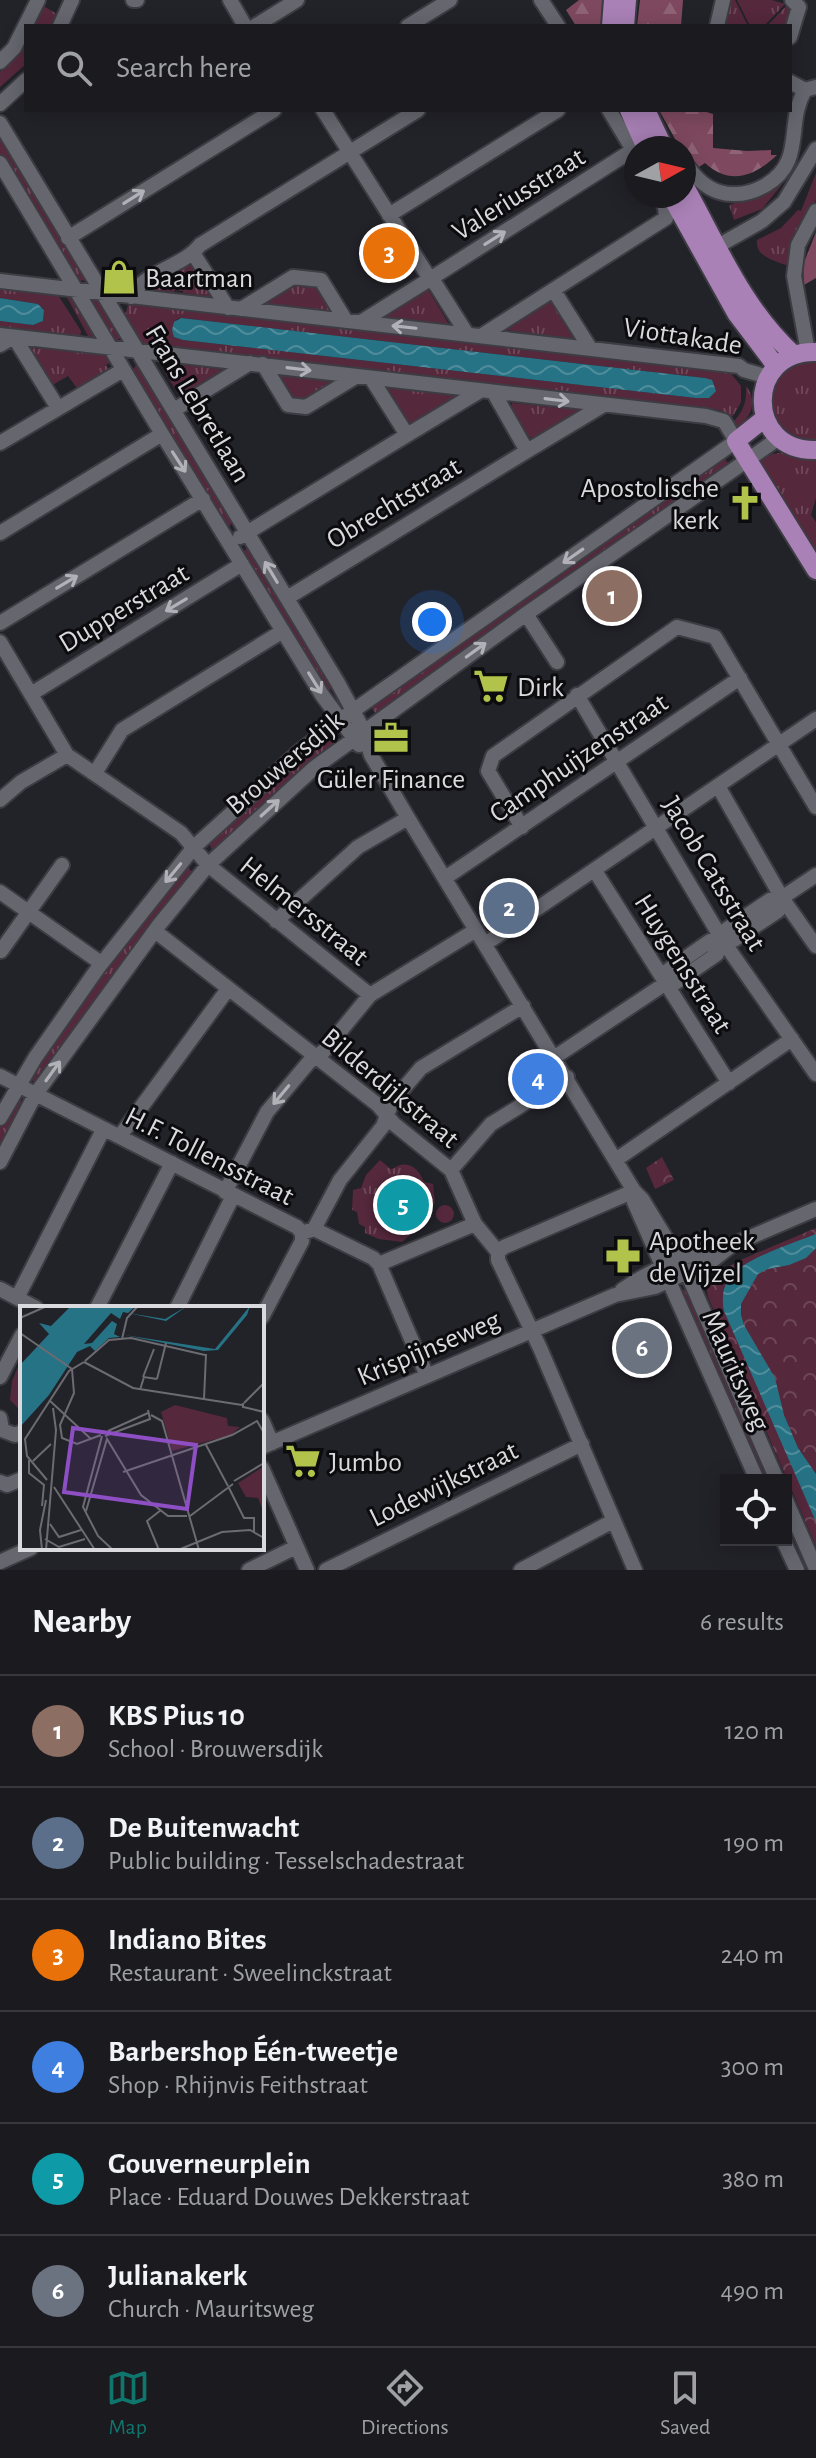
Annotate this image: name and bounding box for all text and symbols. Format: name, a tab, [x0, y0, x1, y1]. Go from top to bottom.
search box	[24, 24, 792, 112]
icon: search	[52, 46, 96, 90]
text: Search here	[116, 53, 252, 83]
north arrow	[624, 136, 696, 208]
street label: Valeriusstraat	[448, 143, 590, 246]
one-way arrow	[122, 188, 145, 204]
pin: 3	[363, 223, 415, 283]
one-way arrow	[484, 229, 506, 246]
shop icon: Baartman	[100, 258, 138, 296]
place label: Baartman	[145, 265, 253, 293]
street label: Viottakade	[621, 314, 744, 360]
one-way arrow	[391, 320, 418, 335]
street label: Frans Lebretlaan	[139, 321, 255, 488]
one-way arrow	[285, 361, 312, 376]
one-way arrow	[543, 393, 570, 408]
one-way arrow	[171, 450, 188, 472]
street label: Obrechtstraat	[322, 453, 466, 555]
place label: Apostolische kerk	[580, 475, 719, 535]
church icon: Apostolische kerk	[726, 484, 764, 522]
one-way arrow	[562, 548, 584, 564]
street label: Dupperstraat	[54, 559, 194, 658]
one-way arrow	[262, 561, 278, 584]
pin: 1	[586, 566, 638, 626]
one-way arrow	[55, 574, 78, 590]
one-way arrow	[165, 597, 188, 613]
your location	[412, 602, 452, 642]
one-way arrow	[465, 642, 487, 658]
supermarket icon: Dirk	[472, 667, 510, 705]
one-way arrow	[308, 671, 324, 694]
place label: Dirk	[517, 674, 564, 702]
street label: Camphuijzenstraat	[485, 689, 673, 828]
street label: Brouwersdijk	[221, 706, 349, 820]
office icon: Güler Finance	[372, 719, 410, 757]
place label: Güler Finance	[317, 766, 465, 794]
street label: Jacob Catsstraat	[656, 792, 770, 956]
one-way arrow	[259, 799, 280, 818]
street label: Helmersstraat	[234, 852, 373, 972]
one-way arrow	[164, 862, 182, 883]
pin: 2	[483, 878, 535, 938]
street label: Huygensstraat	[628, 889, 736, 1039]
street label: Bilderdijkstraat	[316, 1023, 464, 1154]
pin: 4	[512, 1049, 564, 1109]
one-way arrow	[45, 1060, 61, 1082]
one-way arrow	[272, 1084, 290, 1105]
street label: H.F. Tollensstraat	[120, 1102, 298, 1211]
pin: 5	[377, 1175, 429, 1235]
place label: Apotheek de Vijzel	[649, 1228, 755, 1288]
pharmacy icon: Apotheek de Vijzel	[604, 1237, 642, 1275]
inset map	[20, 1306, 264, 1550]
street label: Krispijnseweg	[353, 1306, 505, 1391]
street label: Mauritsweg	[696, 1306, 774, 1436]
pin: 6	[616, 1318, 668, 1378]
street label: Lodewijkstraat	[365, 1437, 522, 1533]
supermarket icon: Jumbo	[284, 1442, 322, 1480]
place label: Jumbo	[329, 1449, 402, 1477]
map controls	[720, 1474, 792, 1546]
button: locate	[720, 1474, 792, 1546]
text: Nearby	[32, 1605, 131, 1639]
text: 6 results	[700, 1609, 784, 1635]
text: KBS Pius 10	[108, 1701, 245, 1731]
text: 1	[53, 1718, 63, 1744]
text: 120 m	[724, 1718, 784, 1744]
text: School · Brouwersdijk	[108, 1736, 323, 1762]
text: De Buitenwacht	[108, 1813, 299, 1843]
text: 2	[52, 1830, 64, 1856]
text: 190 m	[724, 1830, 784, 1856]
text: Public building · Tesselschadestraat	[108, 1848, 464, 1874]
text: Indiano Bites	[108, 1925, 266, 1955]
text: 3	[52, 1942, 64, 1968]
text: 240 m	[721, 1942, 784, 1968]
text: Restaurant · Sweelinckstraat	[108, 1960, 392, 1986]
text: Barbershop Één-tweetje	[108, 2037, 398, 2067]
text: 4	[51, 2054, 65, 2080]
text: 300 m	[721, 2054, 784, 2080]
text: Shop · Rhijnvis Feithstraat	[108, 2072, 368, 2098]
text: Gouverneurplein	[108, 2149, 311, 2179]
text: 5	[52, 2166, 64, 2192]
text: 380 m	[722, 2166, 784, 2192]
text: Place · Eduard Douwes Dekkerstraat	[108, 2184, 469, 2210]
text: Julianakerk	[108, 2261, 247, 2291]
text: 6	[52, 2278, 64, 2304]
text: 490 m	[720, 2278, 784, 2304]
text: Church · Mauritsweg	[108, 2296, 314, 2322]
tab: Map	[106, 2366, 150, 2440]
tab: Directions	[361, 2366, 449, 2440]
tab: Saved	[660, 2366, 710, 2440]

